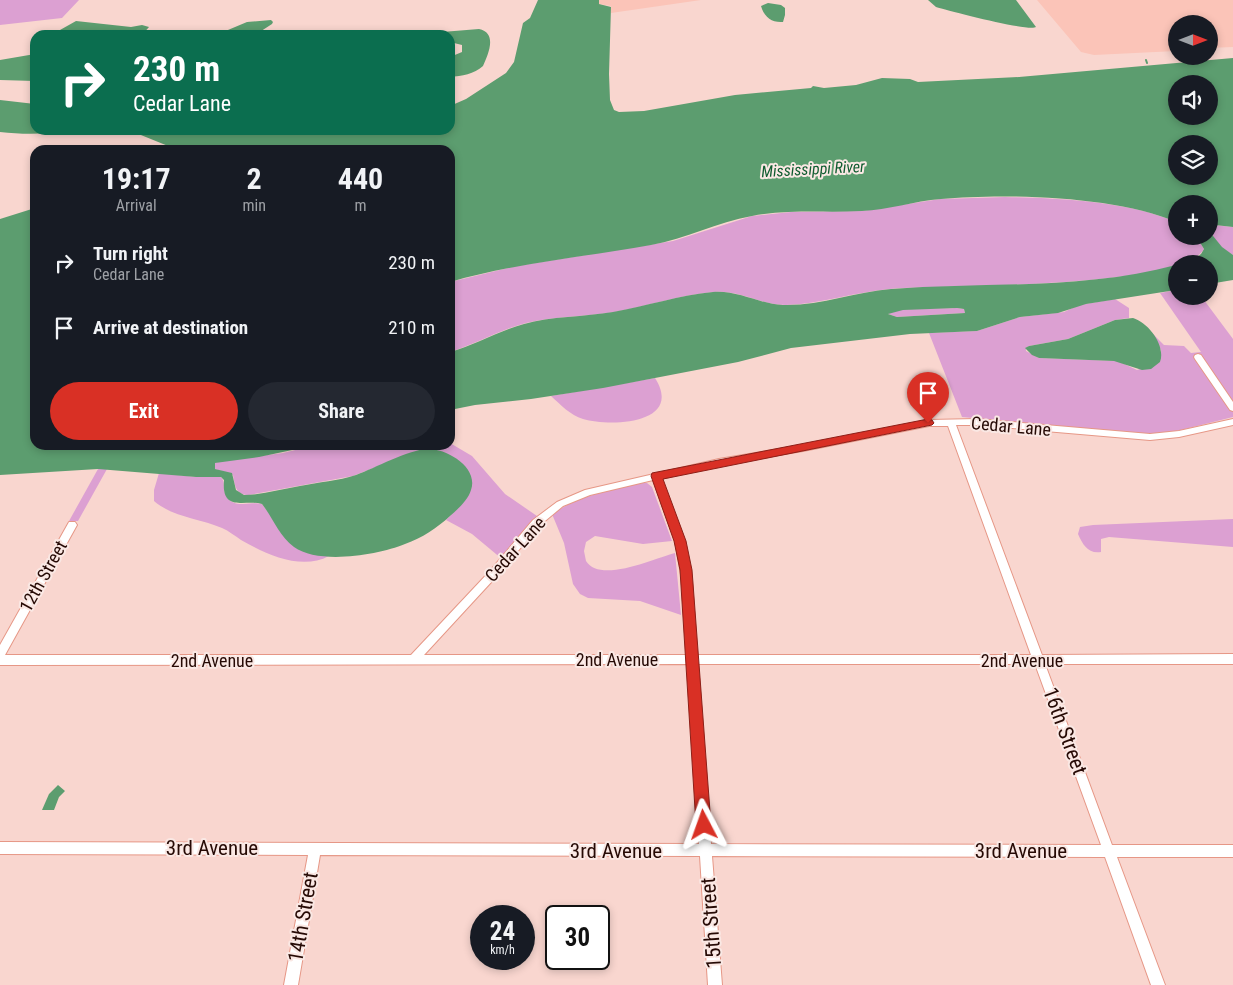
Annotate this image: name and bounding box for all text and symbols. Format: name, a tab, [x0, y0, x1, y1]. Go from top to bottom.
north arrow	[1168, 15, 1218, 65]
map controls	[1168, 15, 1218, 305]
text: 230 m	[133, 49, 220, 90]
icon: right	[50, 50, 115, 115]
button: sound	[1168, 75, 1218, 125]
text: Cedar Lane	[133, 91, 231, 116]
button: layers	[1168, 135, 1218, 185]
water label: Mississippi River	[761, 157, 866, 181]
text: 19:17	[102, 161, 171, 196]
text: 2	[247, 161, 262, 196]
text: 440	[338, 161, 383, 196]
button: +	[1168, 195, 1218, 245]
text: Arrival	[116, 196, 157, 215]
text: min	[242, 196, 266, 215]
text: m	[354, 196, 366, 215]
text: Turn right	[93, 242, 168, 265]
icon: right	[50, 249, 78, 277]
text: 230 m	[388, 251, 435, 274]
button: −	[1168, 255, 1218, 305]
text: Cedar Lane	[93, 265, 164, 284]
icon: arrive	[50, 314, 78, 342]
text: Arrive at destination	[93, 316, 248, 339]
text: 210 m	[388, 316, 435, 339]
pin	[907, 372, 949, 423]
icon: arrive	[914, 379, 942, 407]
button: Exit	[50, 382, 238, 440]
button: Share	[248, 382, 435, 440]
street label: Cedar Lane	[970, 412, 1052, 440]
street label: Cedar Lane	[480, 512, 550, 586]
street label: 12th Street	[15, 537, 71, 615]
street label: 2nd Avenue	[576, 649, 658, 670]
street label: 2nd Avenue	[171, 650, 253, 671]
street label: 2nd Avenue	[981, 650, 1063, 671]
street label: 16th Street	[1038, 684, 1092, 778]
position arrow	[677, 798, 729, 850]
street label: 3rd Avenue	[166, 836, 258, 860]
street label: 3rd Avenue	[570, 839, 662, 863]
street label: 3rd Avenue	[975, 839, 1067, 863]
street label: 14th Street	[283, 870, 323, 964]
street label: 15th Street	[696, 877, 726, 969]
speed limit sign: 30	[545, 905, 610, 970]
text: 24	[490, 917, 515, 946]
text: km/h	[490, 943, 515, 957]

